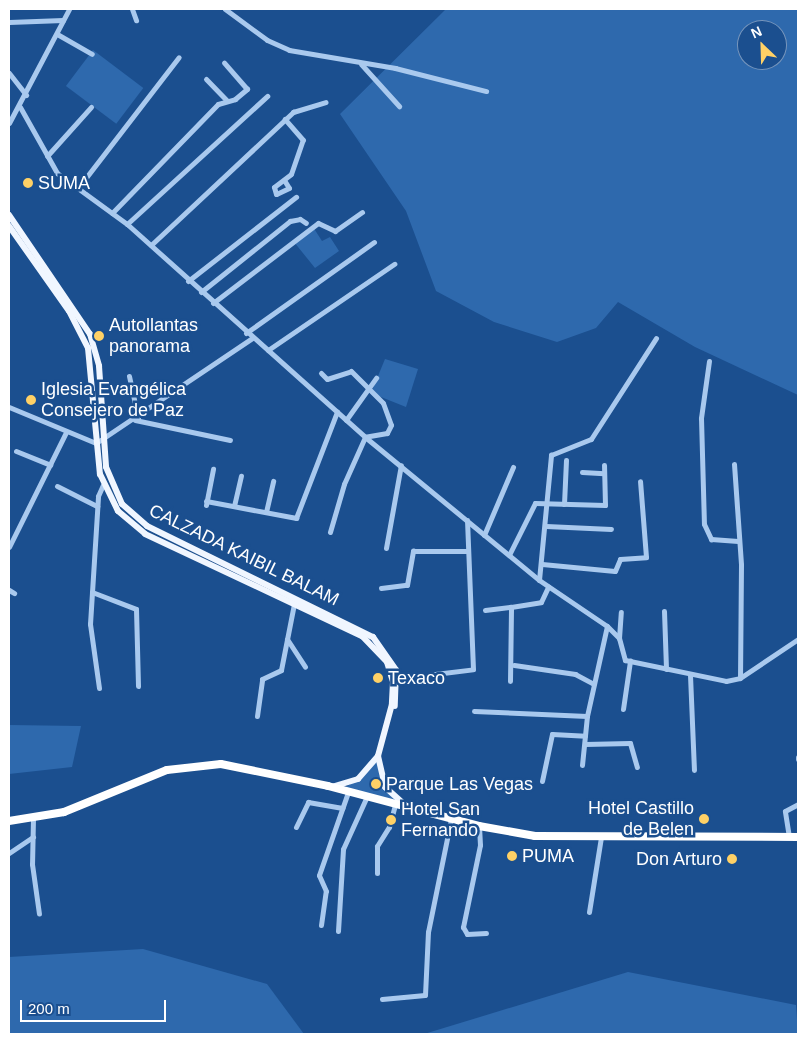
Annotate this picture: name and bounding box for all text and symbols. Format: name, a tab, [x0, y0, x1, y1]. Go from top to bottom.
north arrow	[737, 20, 787, 70]
text: N	[748, 23, 764, 42]
place label: SUMA	[38, 172, 90, 194]
marker: SUMA	[22, 177, 34, 189]
place label: Autollantas panorama	[109, 315, 198, 358]
marker: Autollantas panorama	[93, 330, 105, 342]
place label: Iglesia Evangélica Consejero de Paz	[41, 379, 186, 422]
marker: Iglesia Evangélica Consejero de Paz	[25, 394, 37, 406]
street label: CALZADA KAIBIL BALAM	[145, 499, 343, 611]
place label: Texaco	[388, 667, 445, 689]
marker: Texaco	[372, 672, 384, 684]
place label: Parque Las Vegas	[386, 773, 533, 795]
marker: Parque Las Vegas	[370, 778, 382, 790]
place label: Hotel Castillo de Belen	[588, 798, 694, 841]
place label: Hotel San Fernando	[401, 799, 480, 842]
marker: Hotel Castillo de Belen	[698, 813, 710, 825]
marker: Hotel San Fernando	[385, 814, 397, 826]
place label: PUMA	[522, 845, 574, 867]
place label: Don Arturo	[635, 848, 722, 870]
marker: PUMA	[506, 850, 518, 862]
marker: Don Arturo	[726, 853, 738, 865]
scale bar	[22, 990, 169, 1022]
text: 200 m	[28, 1000, 70, 1017]

